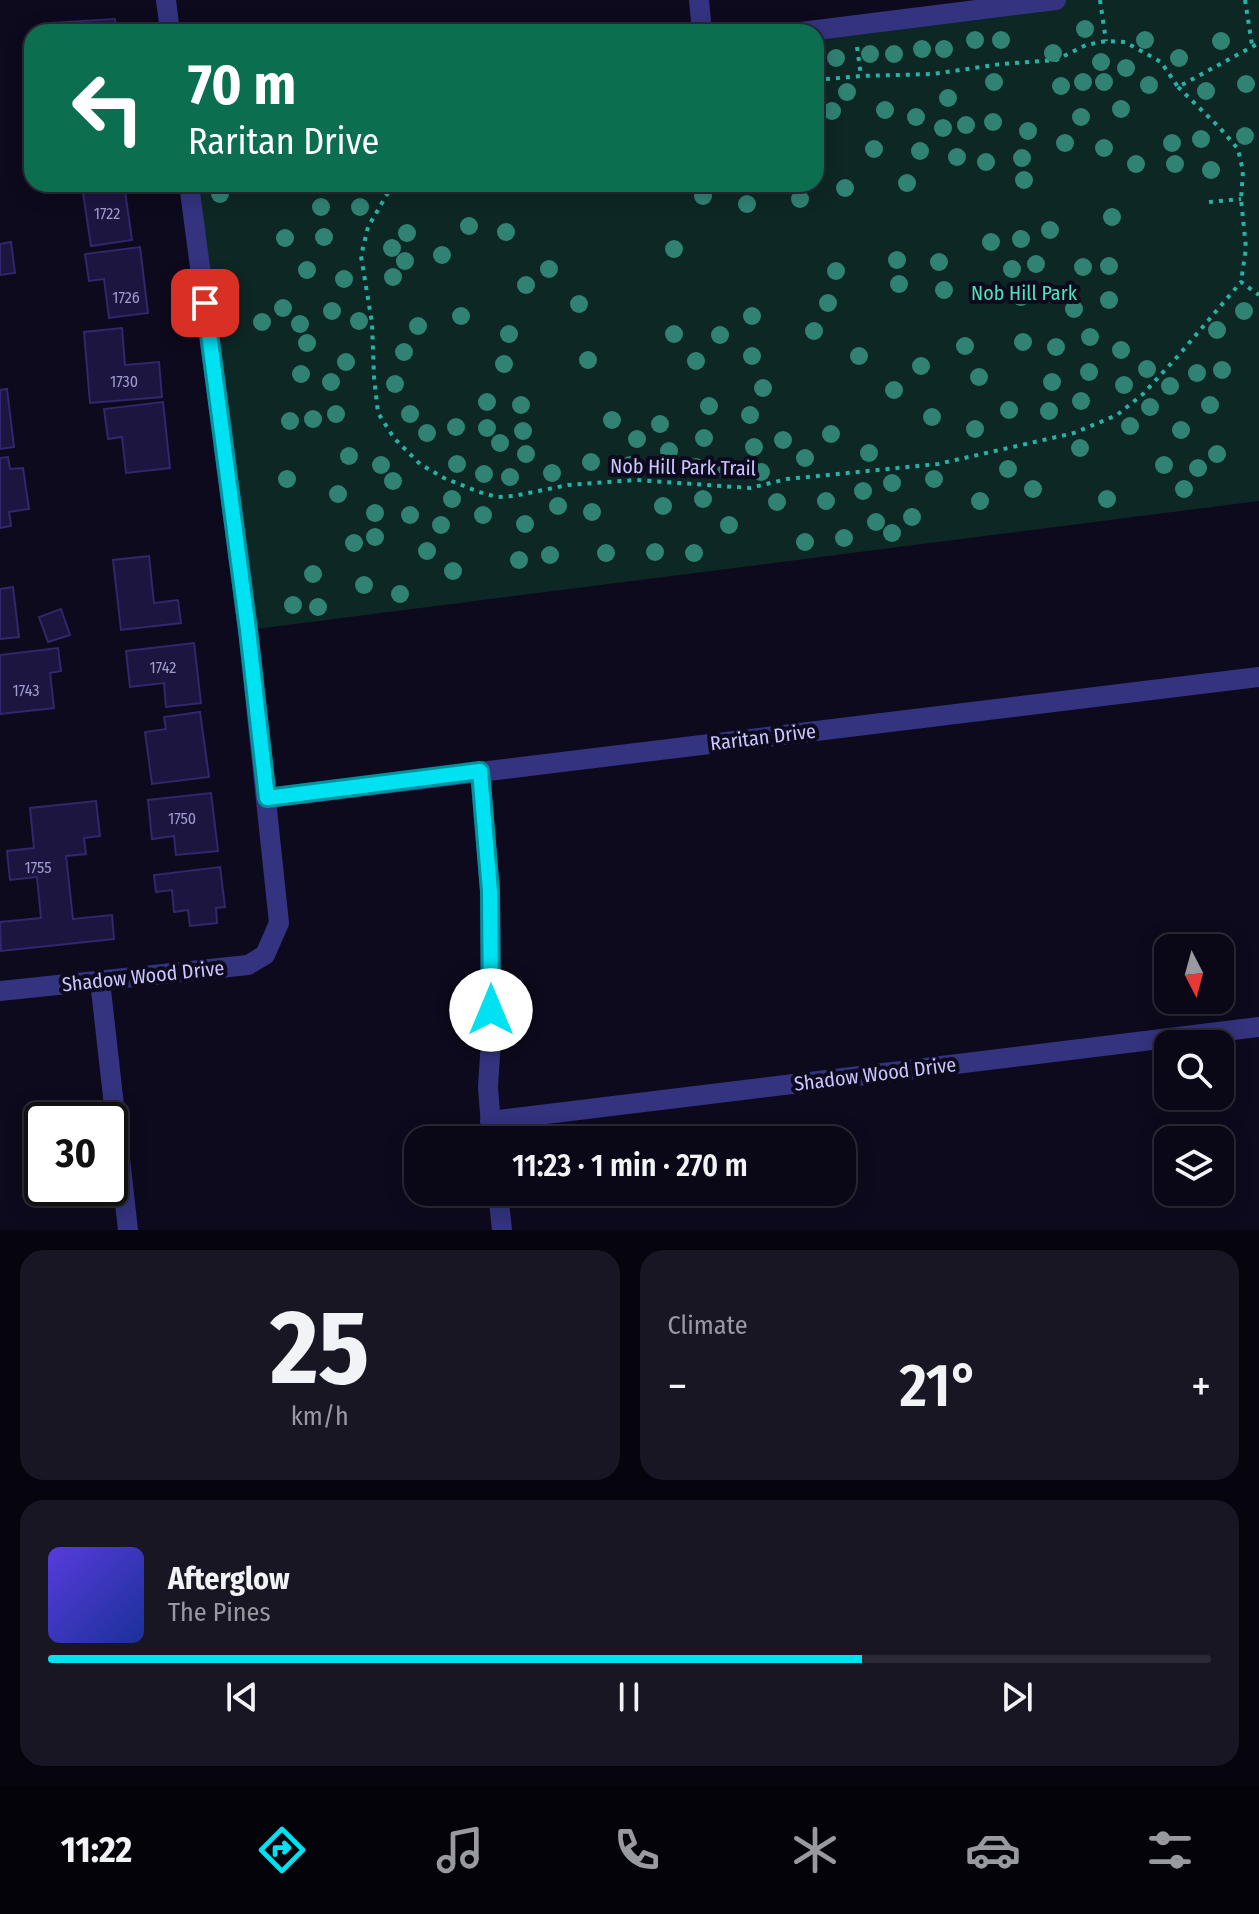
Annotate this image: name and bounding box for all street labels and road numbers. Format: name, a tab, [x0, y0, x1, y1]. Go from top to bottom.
street label: Nob Hill Park Trail	[610, 454, 756, 480]
street label: Raritan Drive	[709, 719, 817, 755]
street label: Shadow Wood Drive	[61, 956, 225, 996]
street label: Shadow Wood Drive	[793, 1052, 957, 1096]

